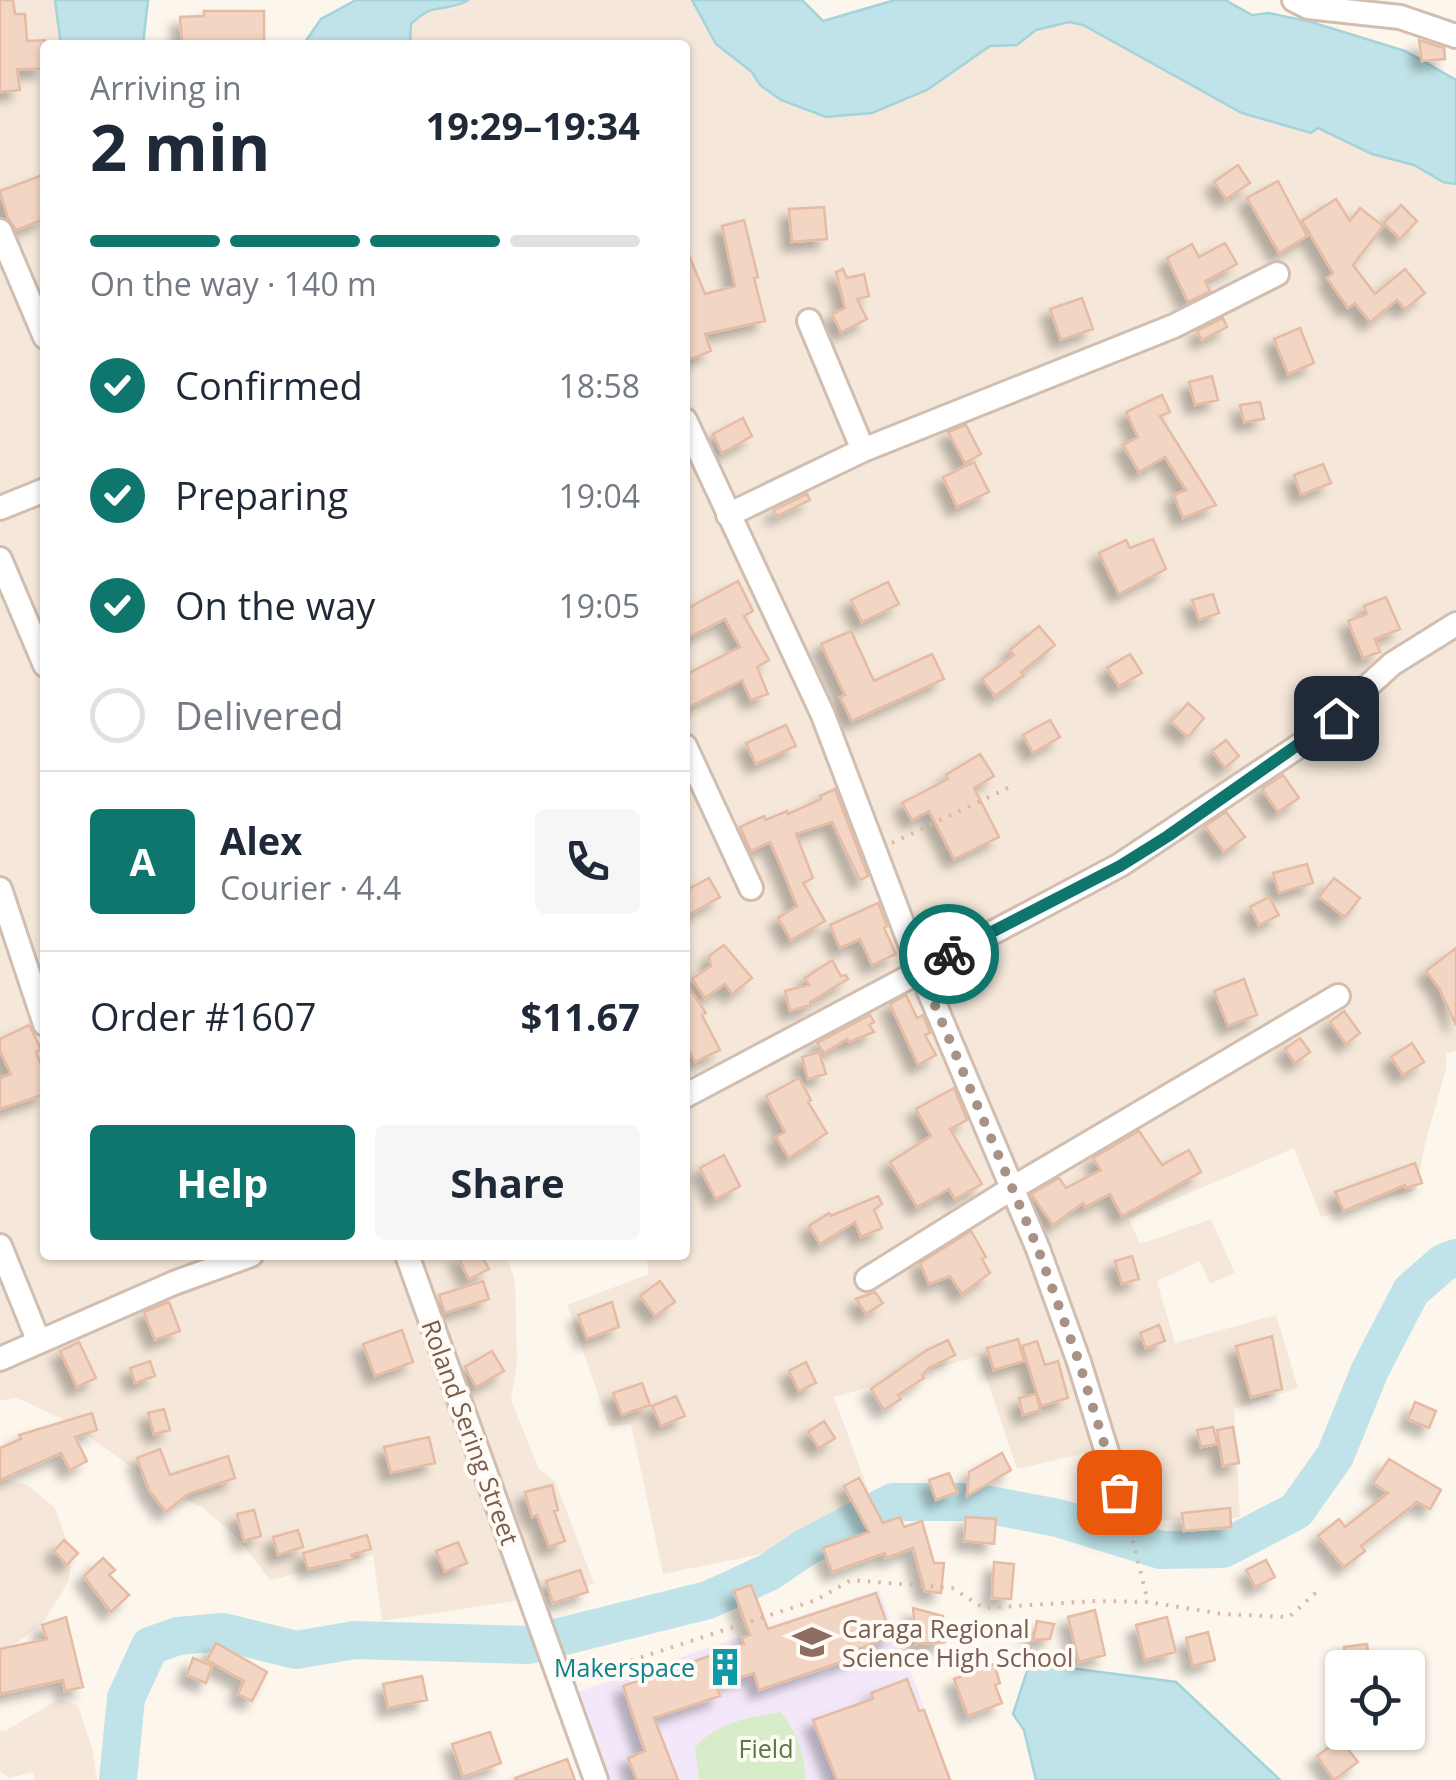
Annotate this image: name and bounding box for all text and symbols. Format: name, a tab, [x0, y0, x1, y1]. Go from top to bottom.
text: Arriving in	[90, 66, 242, 109]
text: 19:29–19:34	[426, 99, 640, 151]
text: 2 min	[90, 102, 270, 190]
text: On the way · 140 m	[90, 262, 377, 305]
icon: check	[90, 358, 145, 413]
text: Confirmed	[175, 359, 363, 411]
text: 18:58	[558, 364, 640, 407]
icon: check	[90, 468, 145, 523]
text: Preparing	[175, 469, 348, 521]
text: 19:04	[558, 474, 640, 517]
icon: check	[90, 578, 145, 633]
text: On the way	[175, 579, 375, 631]
text: 19:05	[558, 584, 640, 627]
pin	[1294, 676, 1379, 761]
text: Delivered	[175, 689, 344, 741]
icon: home	[1309, 691, 1364, 746]
button: phone	[535, 809, 640, 914]
text: Alex	[220, 814, 302, 866]
text: A	[129, 835, 156, 887]
text: Courier · 4.4	[220, 866, 401, 909]
courier	[899, 904, 999, 1004]
icon: bike	[922, 927, 977, 982]
text: Order #1607	[90, 990, 317, 1042]
text: $11.67	[521, 990, 640, 1042]
button: Help	[90, 1125, 355, 1240]
button: Share	[375, 1125, 640, 1240]
street label: Roland Sering Street	[414, 1315, 528, 1549]
pin	[1077, 1450, 1162, 1535]
icon: bag	[1092, 1465, 1147, 1520]
place label: Caraga Regional Science High School	[842, 1611, 1073, 1674]
school or university icon: Caraga Regional Science High School	[791, 1621, 833, 1663]
building icon: Makerspace	[704, 1646, 746, 1688]
place label: Makerspace	[554, 1650, 695, 1684]
map controls	[1325, 1650, 1425, 1750]
button: locate	[1325, 1650, 1425, 1750]
park label: Field	[739, 1731, 793, 1765]

